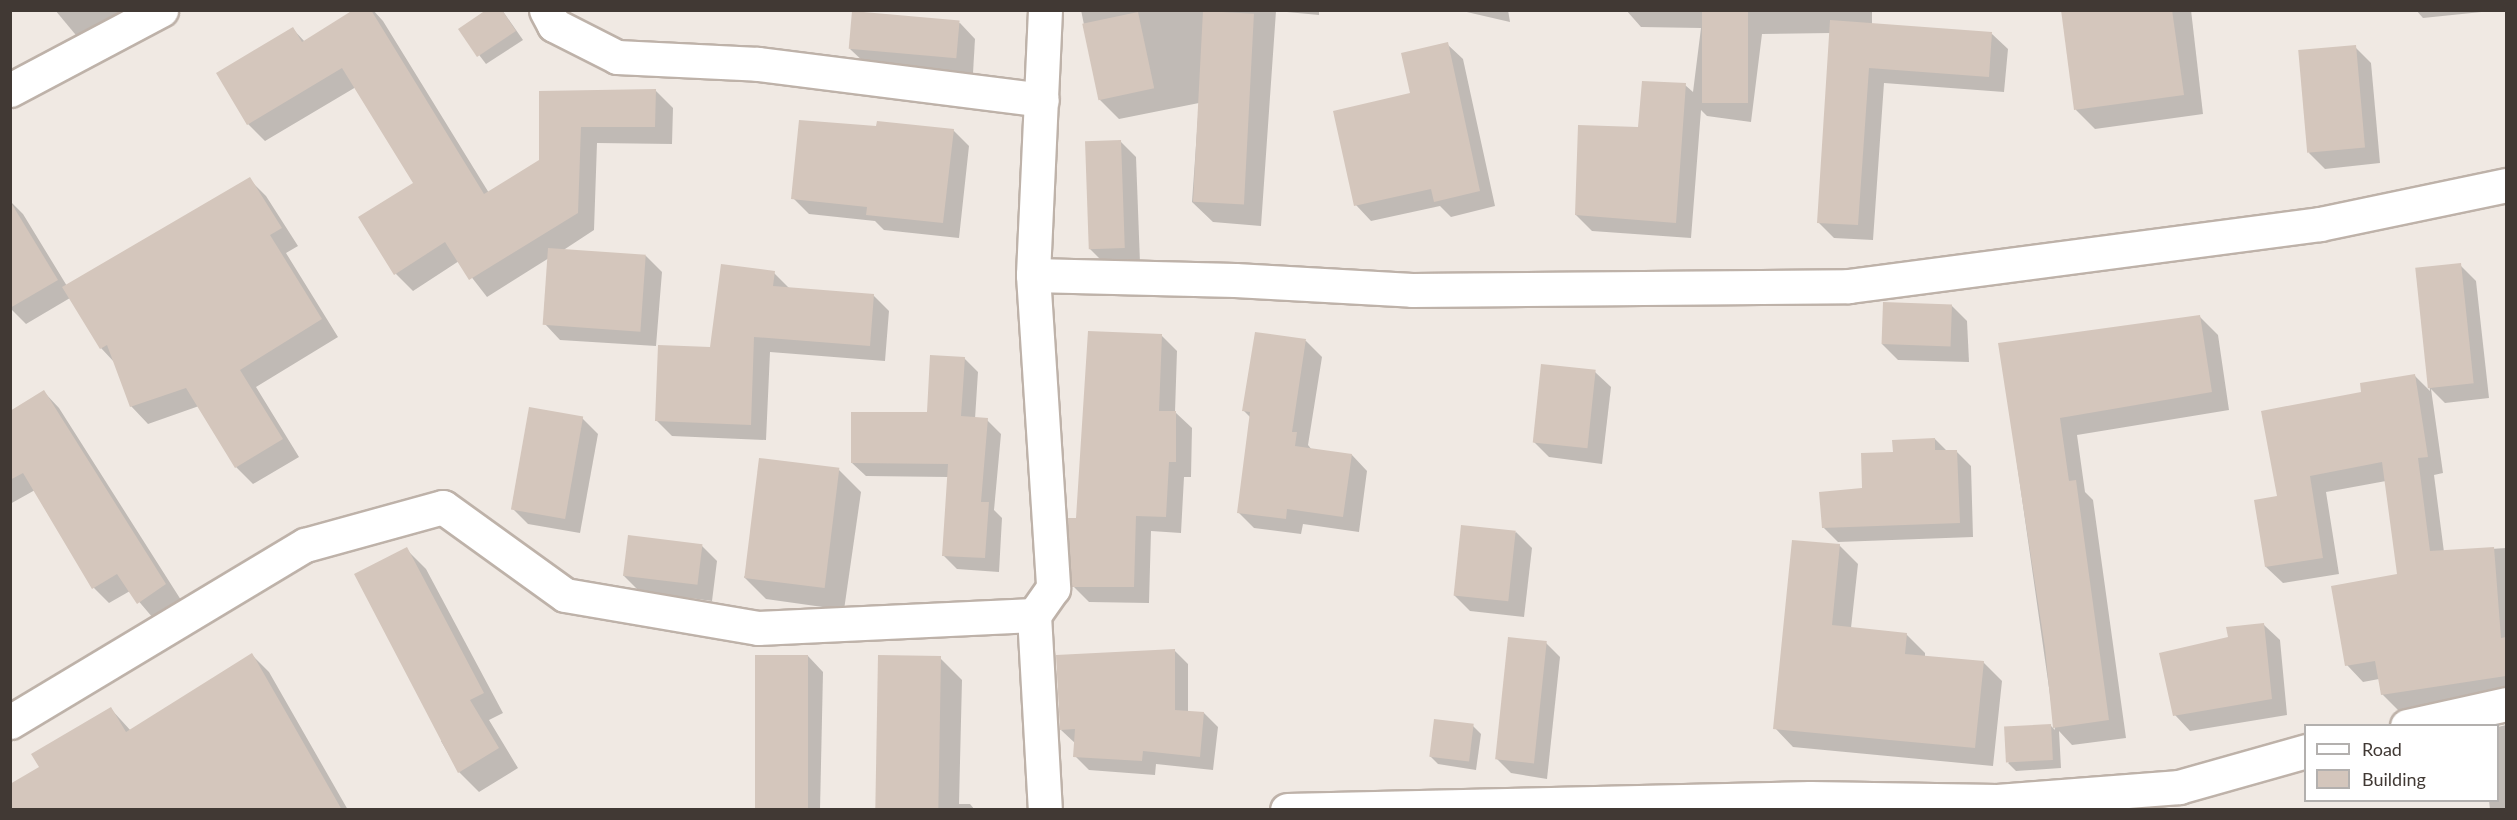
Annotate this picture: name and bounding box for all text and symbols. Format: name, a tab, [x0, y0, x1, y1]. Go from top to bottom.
legend	[2304, 724, 2499, 802]
text: Road	[2362, 738, 2402, 760]
text: Building	[2362, 768, 2426, 790]

